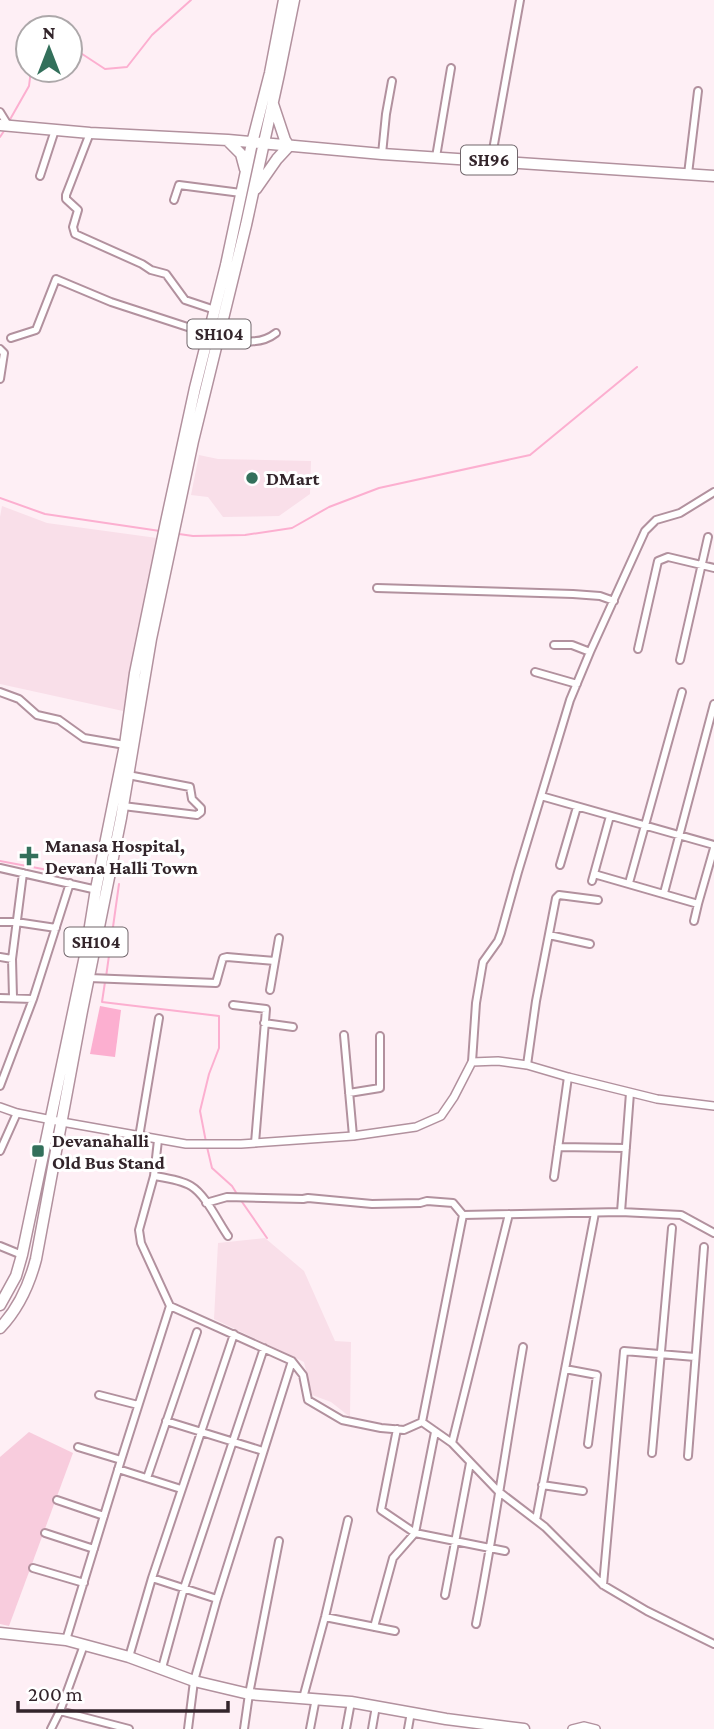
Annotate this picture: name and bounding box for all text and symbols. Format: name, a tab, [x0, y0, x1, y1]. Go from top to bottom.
north arrow	[14, 14, 84, 84]
text: N	[43, 22, 56, 43]
road number: SH96	[461, 146, 517, 174]
road number: SH104	[188, 320, 250, 348]
place label: DMart	[266, 468, 320, 489]
marker: DMart	[244, 470, 260, 486]
place label: Manasa Hospital, Devana Halli Town	[45, 835, 198, 878]
marker: Manasa Hospital, Devana Halli Town	[19, 846, 39, 866]
road number: SH104	[64, 928, 128, 957]
place label: Devanahalli Old Bus Stand	[52, 1130, 165, 1173]
marker: Devanahalli Old Bus Stand	[30, 1143, 46, 1159]
scale bar	[18, 1670, 228, 1714]
text: 200 m	[28, 1682, 83, 1706]

